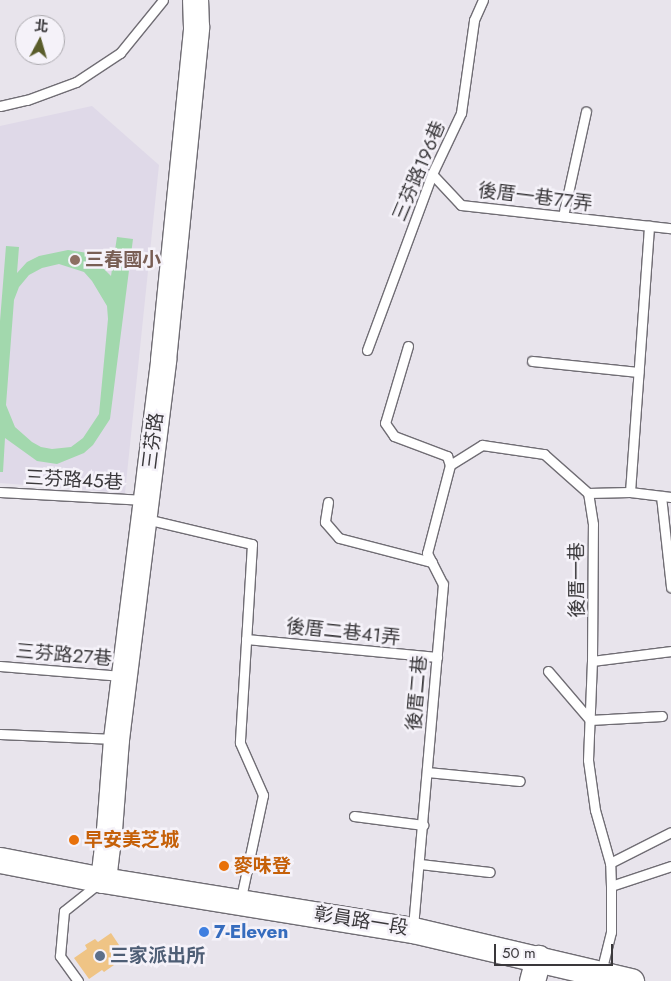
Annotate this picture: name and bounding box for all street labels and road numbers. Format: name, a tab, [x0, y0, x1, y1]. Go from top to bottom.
street label: 三芬路196巷	[388, 118, 450, 224]
street label: 後厝一巷77弄	[477, 179, 593, 215]
street label: 三芬路	[138, 411, 168, 471]
street label: 三芬路45巷	[25, 466, 123, 494]
street label: 後厝一巷	[566, 542, 588, 618]
street label: 後厝二巷41弄	[285, 615, 401, 649]
street label: 三芬路27巷	[15, 639, 113, 671]
street label: 後厝二巷	[402, 654, 432, 732]
street label: 彰員路一段	[312, 902, 410, 940]

